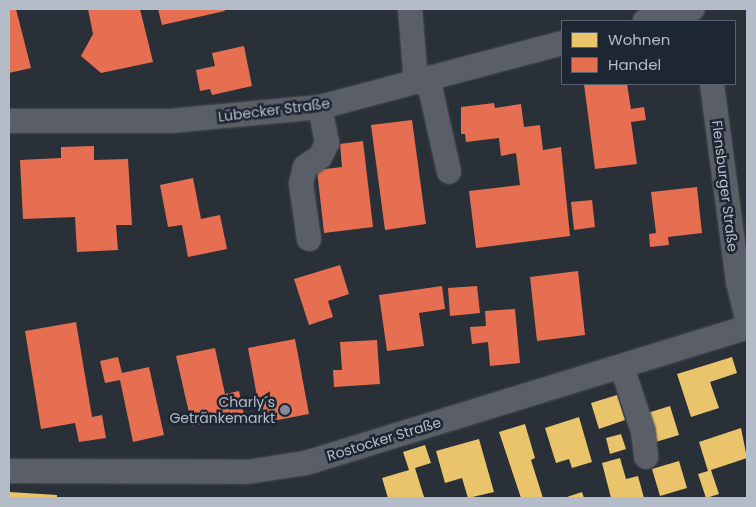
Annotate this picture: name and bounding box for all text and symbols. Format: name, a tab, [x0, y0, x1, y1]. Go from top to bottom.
legend	[561, 20, 736, 85]
text: Wohnen	[608, 29, 670, 50]
text: Handel	[608, 54, 661, 75]
street label: Lübecker Straße	[217, 95, 331, 125]
street label: Flensburger Straße	[709, 119, 741, 253]
place label: Charly´s Getränkemarkt	[169, 394, 275, 427]
marker: Charly´s Getränkemarkt	[279, 404, 291, 416]
street label: Rostocker Straße	[325, 414, 443, 464]

